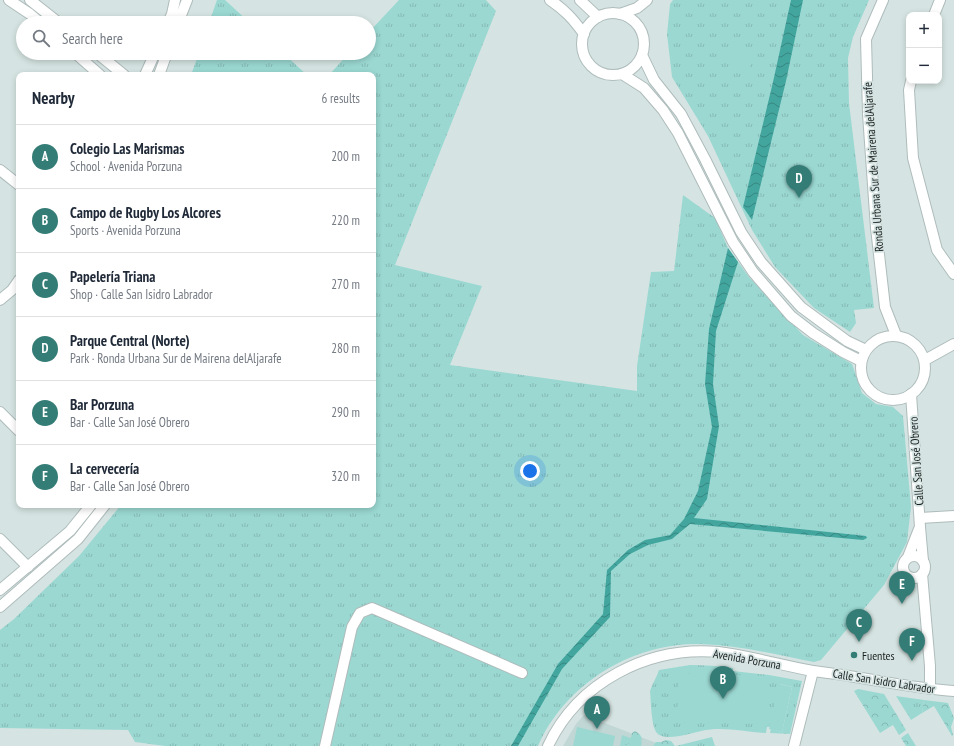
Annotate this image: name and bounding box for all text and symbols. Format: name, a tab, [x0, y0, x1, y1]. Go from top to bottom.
map controls	[906, 12, 942, 84]
button: +	[906, 12, 942, 48]
search box	[16, 16, 376, 60]
icon: search	[30, 27, 52, 49]
text: Search here	[62, 29, 123, 48]
button: −	[906, 48, 942, 84]
street label: Ronda Urbana Sur de Mairena delAljarafe	[860, 82, 886, 252]
text: Nearby	[32, 87, 75, 109]
text: 6 results	[321, 90, 360, 107]
text: Colegio Las Marismas	[70, 139, 184, 158]
text: A	[42, 148, 48, 165]
text: 200 m	[331, 148, 360, 165]
text: School · Avenida Porzuna	[70, 158, 182, 175]
pin: D	[786, 165, 812, 198]
text: Campo de Rugby Los Alcores	[70, 203, 221, 222]
text: B	[42, 212, 48, 229]
text: 220 m	[331, 212, 360, 229]
text: Sports · Avenida Porzuna	[70, 222, 181, 239]
text: Papelería Triana	[70, 267, 156, 286]
text: C	[42, 276, 48, 293]
text: 270 m	[331, 276, 360, 293]
text: Shop · Calle San Isidro Labrador	[70, 286, 213, 303]
text: Parque Central (Norte)	[70, 331, 190, 350]
text: D	[42, 340, 48, 357]
text: 280 m	[331, 340, 360, 357]
text: Park · Ronda Urbana Sur de Mairena delAljarafe	[70, 350, 282, 367]
text: Bar Porzuna	[70, 395, 134, 414]
text: E	[42, 404, 48, 421]
text: 290 m	[331, 404, 360, 421]
text: Bar · Calle San José Obrero	[70, 414, 190, 431]
street label: Calle San José Obrero	[905, 416, 927, 506]
text: La cervecería	[70, 459, 139, 478]
your location	[520, 461, 540, 481]
text: F	[42, 468, 48, 485]
text: 320 m	[331, 468, 360, 485]
text: Bar · Calle San José Obrero	[70, 478, 190, 495]
pin: E	[889, 571, 915, 604]
pin: C	[846, 609, 872, 642]
pin: F	[899, 628, 925, 661]
street label: Avenida Porzuna	[712, 646, 782, 672]
place label: Fuentes	[862, 648, 895, 663]
marker: Fuentes	[849, 650, 859, 660]
pin: B	[710, 666, 736, 699]
street label: Calle San Isidro Labrador	[832, 666, 937, 697]
pin: A	[584, 696, 610, 729]

